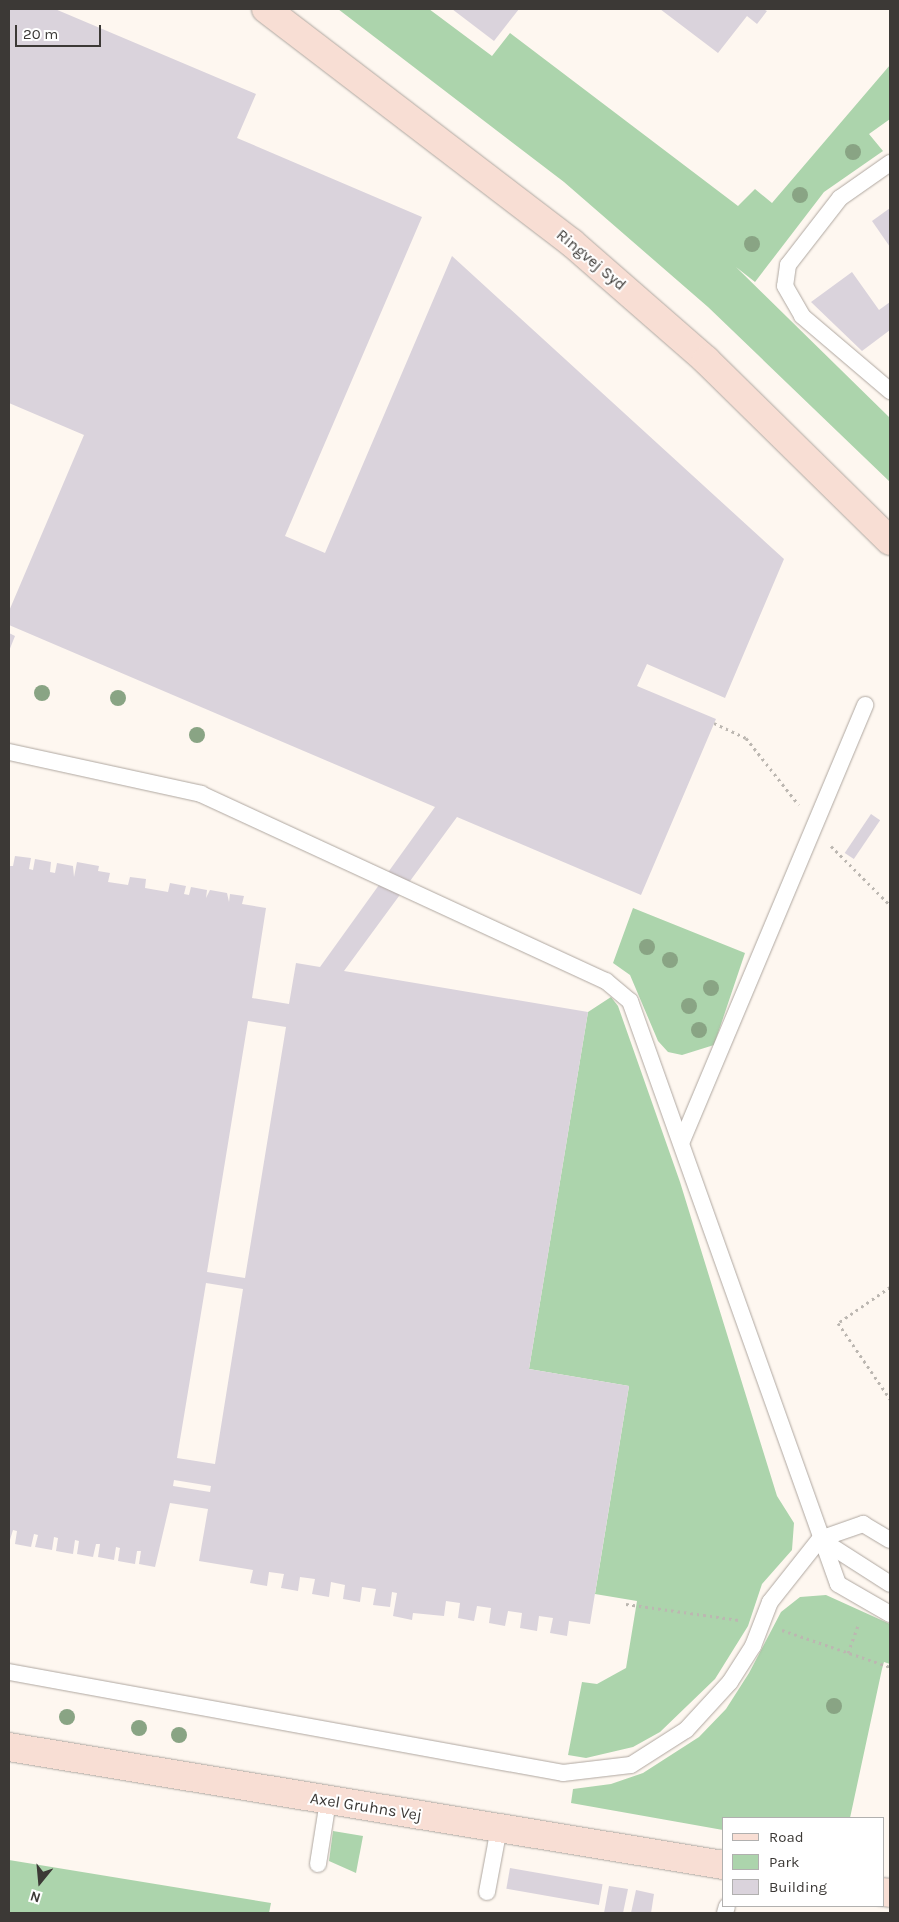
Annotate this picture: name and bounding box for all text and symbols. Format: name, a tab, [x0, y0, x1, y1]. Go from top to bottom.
scale bar	[18, 15, 104, 47]
text: 20 m	[23, 25, 58, 43]
street label: Ringvej Syd	[552, 225, 630, 295]
street label: Axel Gruhns Vej	[309, 1789, 423, 1825]
legend	[722, 1817, 884, 1907]
text: Road	[769, 1828, 804, 1846]
text: Park	[769, 1853, 799, 1871]
north arrow	[15, 1857, 65, 1907]
text: Building	[769, 1878, 827, 1896]
text: N	[28, 1887, 43, 1906]

